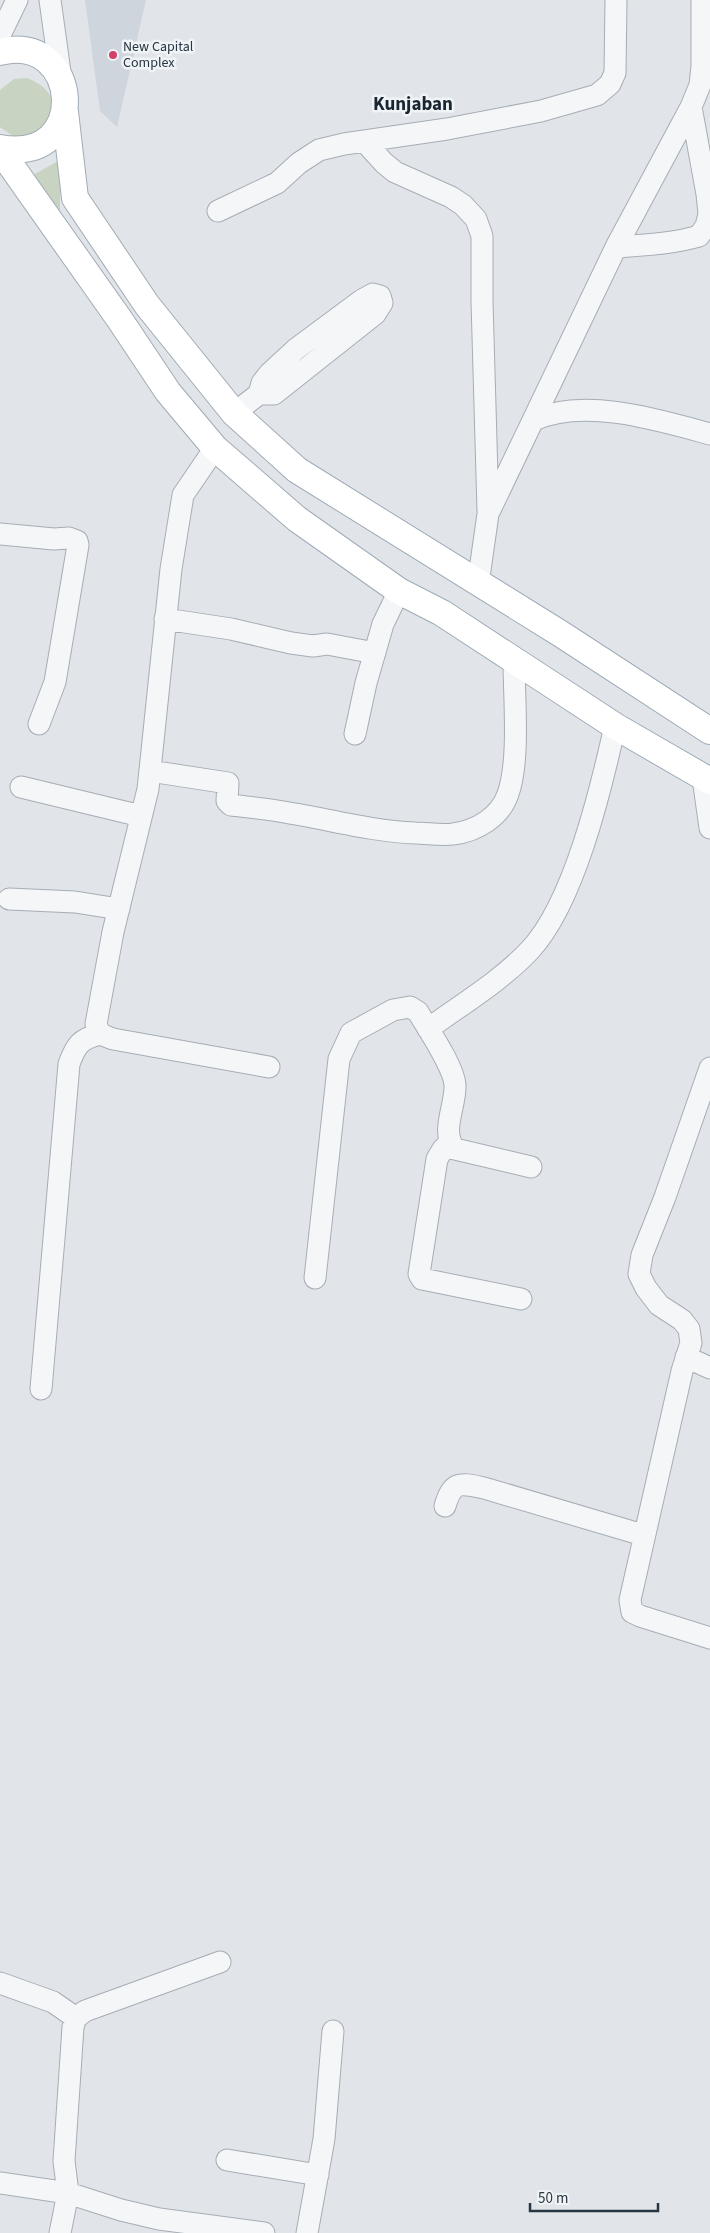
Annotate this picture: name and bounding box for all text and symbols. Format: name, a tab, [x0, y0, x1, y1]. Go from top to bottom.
place label: New Capital Complex	[123, 37, 194, 73]
marker: New Capital Complex	[107, 49, 119, 61]
district label: Kunjaban	[373, 91, 453, 118]
scale bar	[530, 2180, 658, 2212]
text: 50 m	[538, 2188, 568, 2209]

